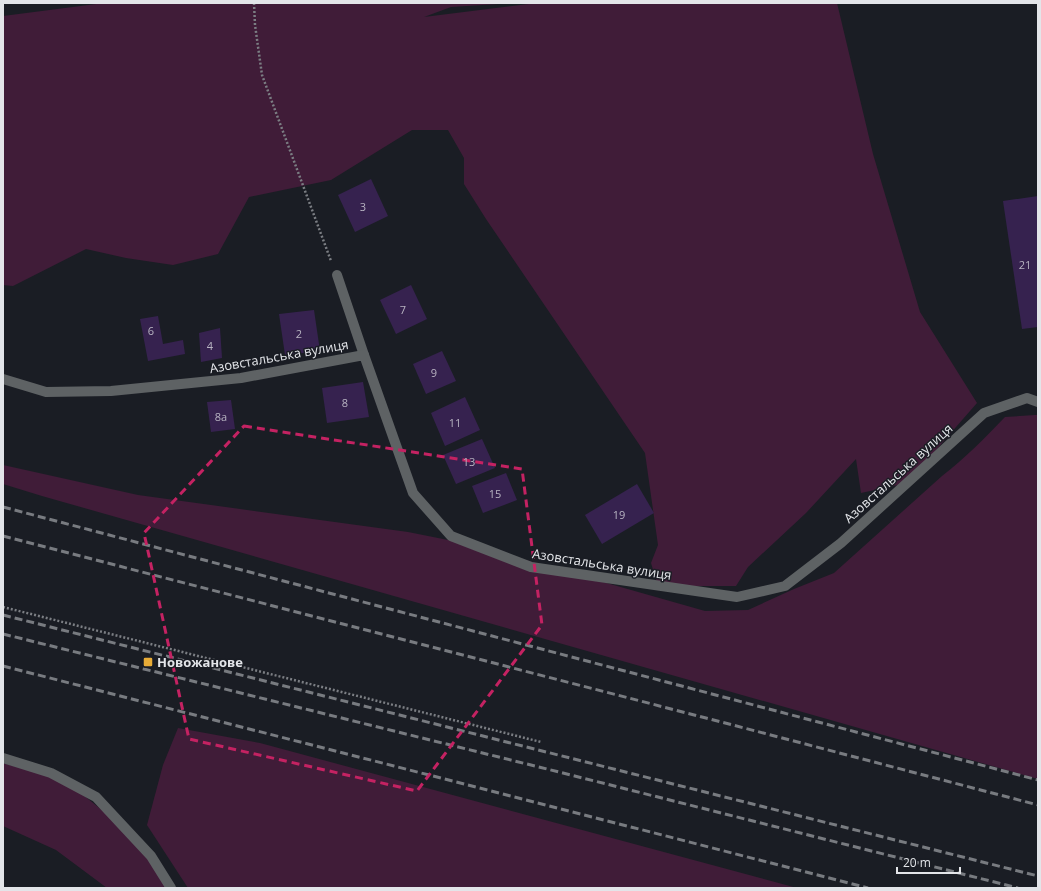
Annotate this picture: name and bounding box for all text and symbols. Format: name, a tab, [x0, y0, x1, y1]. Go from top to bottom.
house number: 3	[360, 199, 366, 214]
house number: 21	[1019, 257, 1031, 272]
house number: 7	[400, 302, 406, 317]
house number: 6	[148, 323, 154, 338]
house number: 2	[296, 326, 302, 341]
street label: Азовстальська вулиця	[208, 335, 350, 377]
house number: 4	[207, 338, 214, 353]
house number: 9	[431, 365, 437, 380]
house number: 8	[342, 395, 348, 410]
house number: 8а	[215, 409, 227, 424]
house number: 11	[449, 415, 461, 430]
street label: Азовстальська вулиця	[840, 419, 956, 527]
house number: 13	[463, 454, 475, 469]
house number: 15	[489, 486, 501, 501]
house number: 19	[613, 507, 625, 522]
street label: Азовстальська вулиця	[531, 544, 673, 584]
place label: Новожанове	[157, 653, 243, 671]
marker: Новожанове	[142, 656, 154, 668]
scale bar	[897, 849, 960, 875]
text: 20 m	[903, 854, 931, 871]

